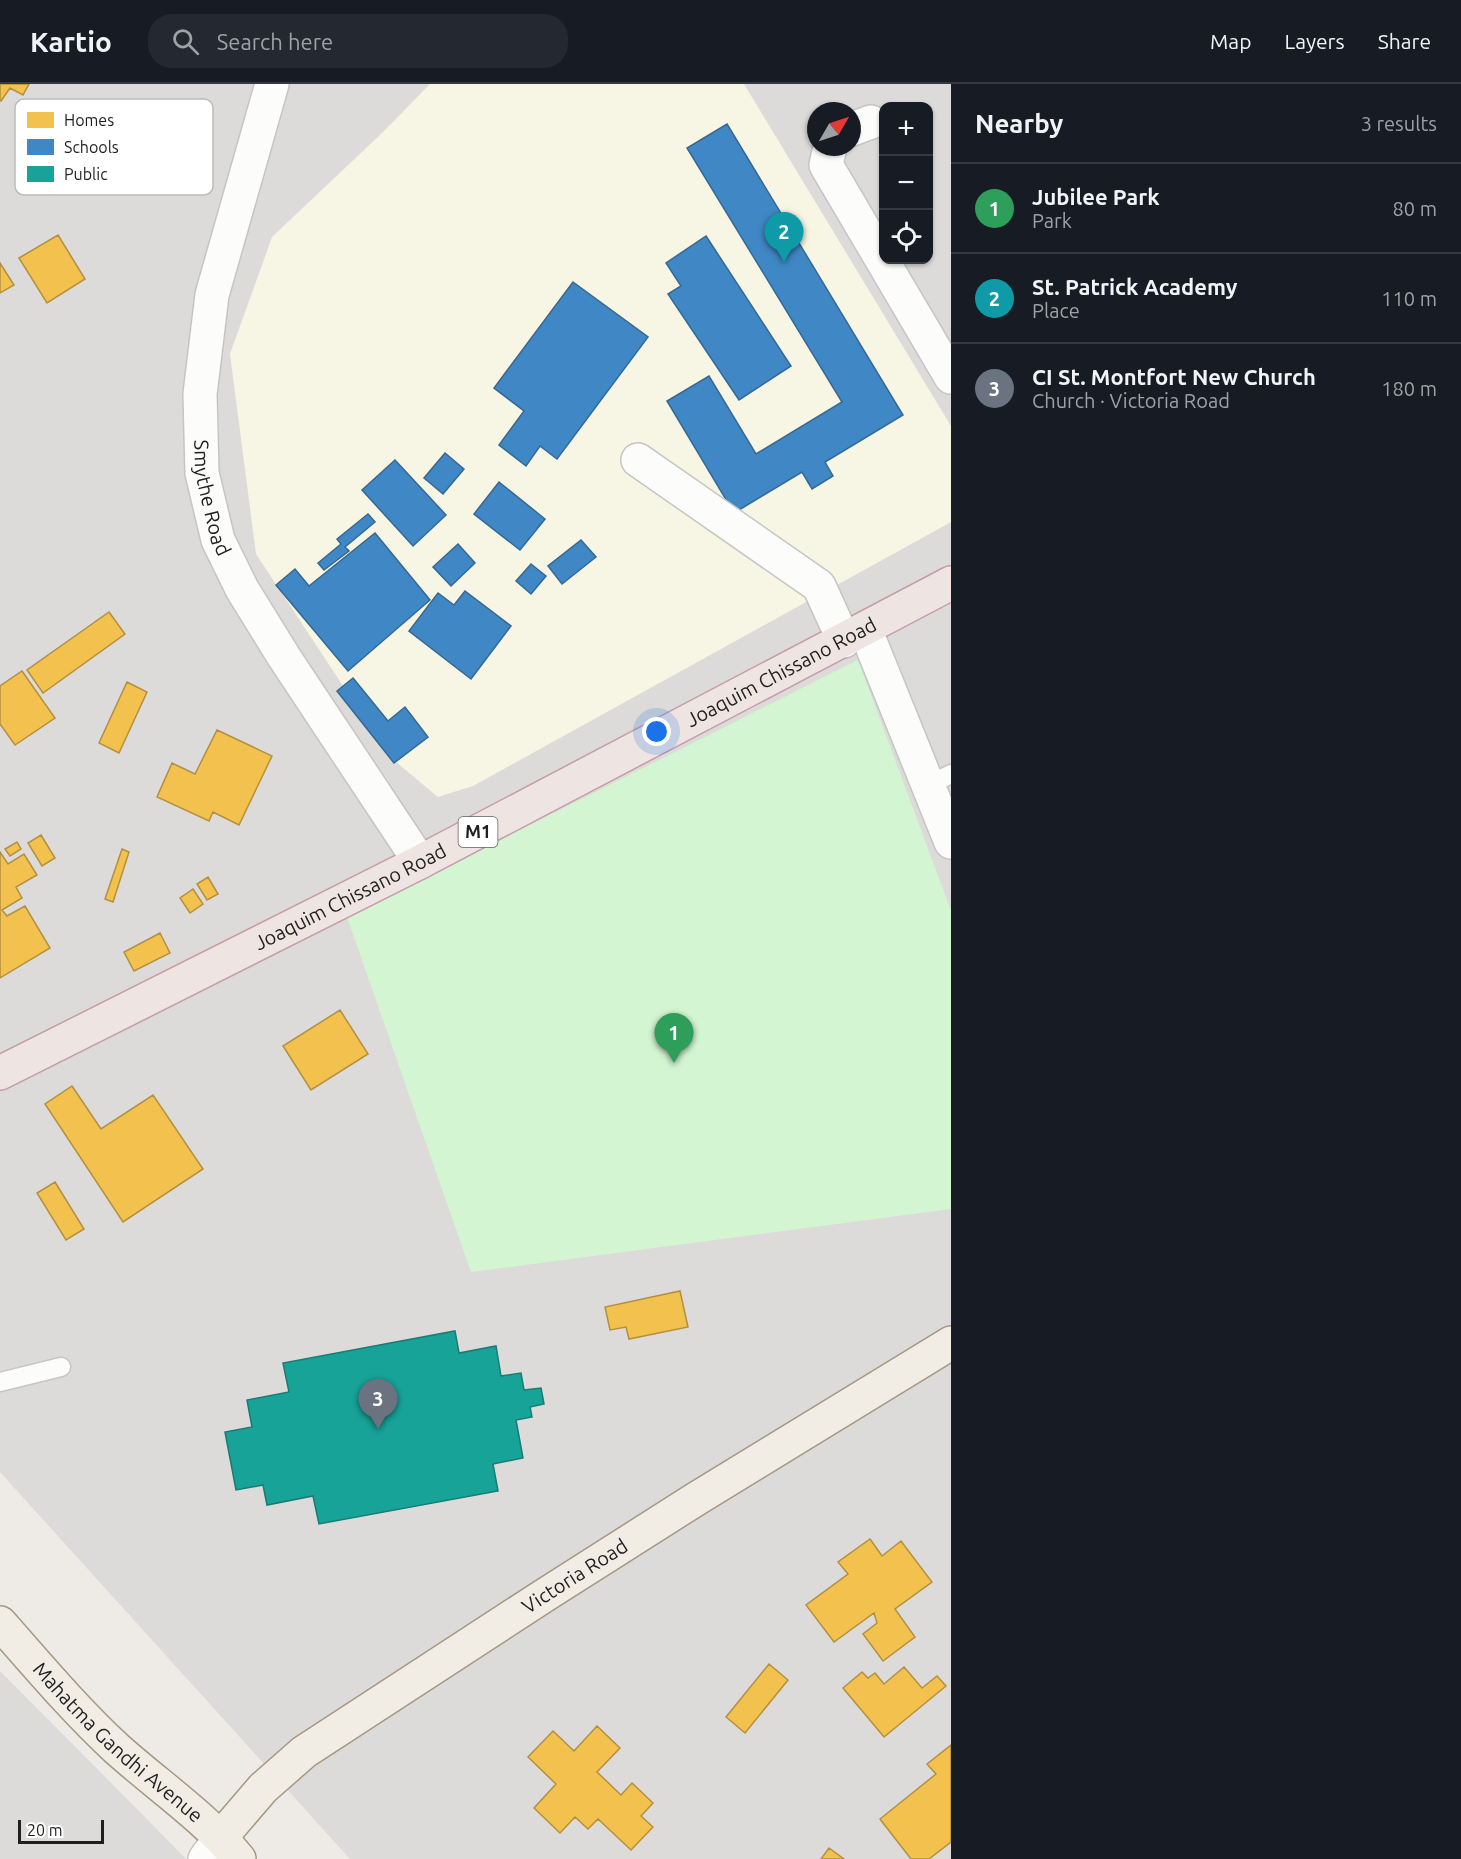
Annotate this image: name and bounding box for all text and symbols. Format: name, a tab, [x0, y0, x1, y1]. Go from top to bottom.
search box	[148, 14, 568, 68]
icon: search	[169, 25, 202, 58]
text: Kartio	[30, 26, 112, 57]
text: Search here	[217, 29, 333, 54]
text: Map	[1210, 29, 1251, 53]
text: Layers	[1284, 29, 1345, 53]
text: Share	[1378, 29, 1431, 53]
legend	[15, 99, 213, 195]
north arrow	[807, 102, 861, 156]
map controls	[879, 102, 933, 264]
button: +	[879, 102, 933, 156]
text: Nearby	[975, 109, 1063, 138]
text: Homes	[64, 111, 114, 129]
text: 3 results	[1361, 112, 1437, 135]
text: Schools	[64, 138, 119, 156]
button: −	[879, 156, 933, 210]
text: Public	[64, 165, 108, 183]
text: Jubilee Park	[1032, 184, 1160, 209]
text: 1	[989, 197, 1000, 220]
text: 80 m	[1393, 197, 1437, 220]
text: Park	[1032, 209, 1072, 232]
button: locate	[879, 210, 933, 264]
pin: 2	[764, 212, 804, 262]
text: St. Patrick Academy	[1032, 274, 1238, 299]
text: 2	[989, 287, 1000, 310]
text: 110 m	[1381, 287, 1437, 310]
text: Place	[1032, 299, 1080, 322]
text: CI St. Montfort New Church	[1032, 364, 1316, 389]
text: 3	[989, 377, 1000, 400]
text: 180 m	[1381, 377, 1437, 400]
text: Church · Victoria Road	[1032, 389, 1230, 412]
street label: Smythe Road	[190, 439, 236, 559]
street label: Joaquim Chissano Road	[682, 612, 880, 731]
your location	[642, 717, 671, 746]
road number: M1	[458, 817, 498, 847]
street label: Joaquim Chissano Road	[250, 838, 450, 954]
pin: 1	[654, 1014, 694, 1063]
pin: 3	[358, 1380, 398, 1429]
street label: Victoria Road	[518, 1534, 632, 1618]
street label: Mahatma Gandhi Avenue	[29, 1657, 208, 1827]
scale bar	[18, 1817, 104, 1844]
text: 20 m	[27, 1821, 63, 1839]

